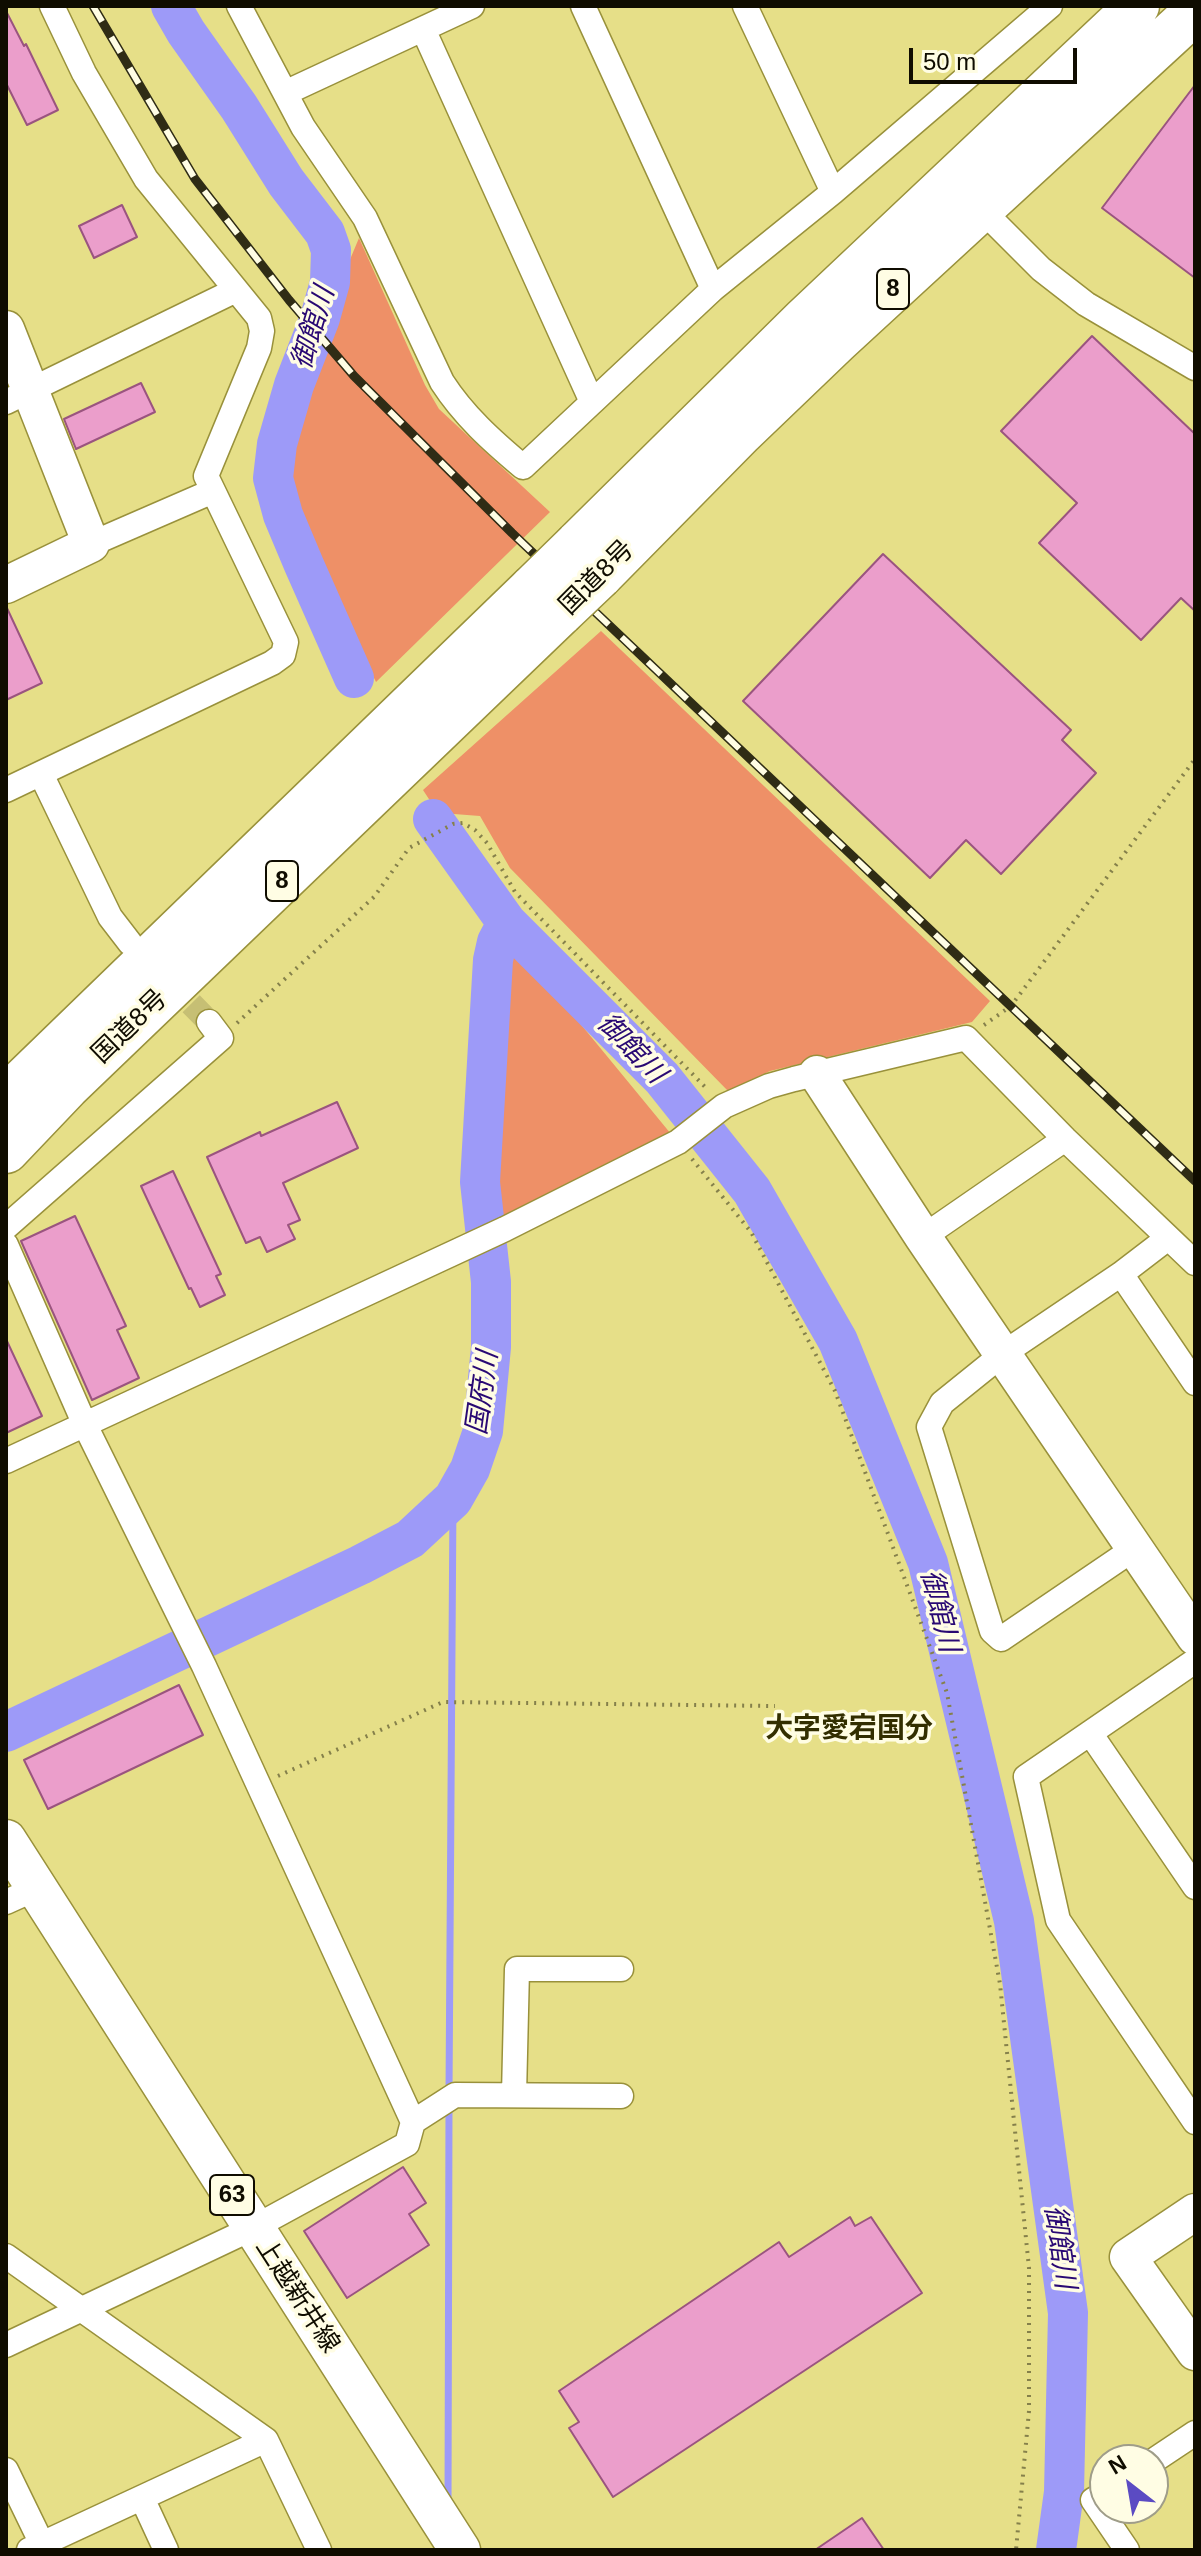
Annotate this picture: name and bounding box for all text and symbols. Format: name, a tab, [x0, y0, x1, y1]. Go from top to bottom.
scale bar	[913, 32, 1081, 82]
text: 50 m	[923, 48, 976, 75]
road number: 8	[877, 269, 909, 309]
water label: 御館川	[286, 283, 342, 373]
street label: 国道8号	[553, 534, 641, 622]
road number: 8	[266, 861, 298, 901]
street label: 国道8号	[86, 984, 174, 1070]
water label: 御館川	[590, 1007, 672, 1091]
water label: 国府川	[461, 1349, 505, 1437]
water label: 御館川	[913, 1566, 965, 1656]
district label: 大字愛宕国分	[765, 1712, 933, 1746]
road number: 63	[210, 2175, 254, 2215]
water label: 御館川	[1037, 2203, 1081, 2291]
street label: 上越新井線	[249, 2233, 345, 2359]
north arrow	[1089, 2444, 1169, 2524]
text: N	[1104, 2450, 1131, 2480]

